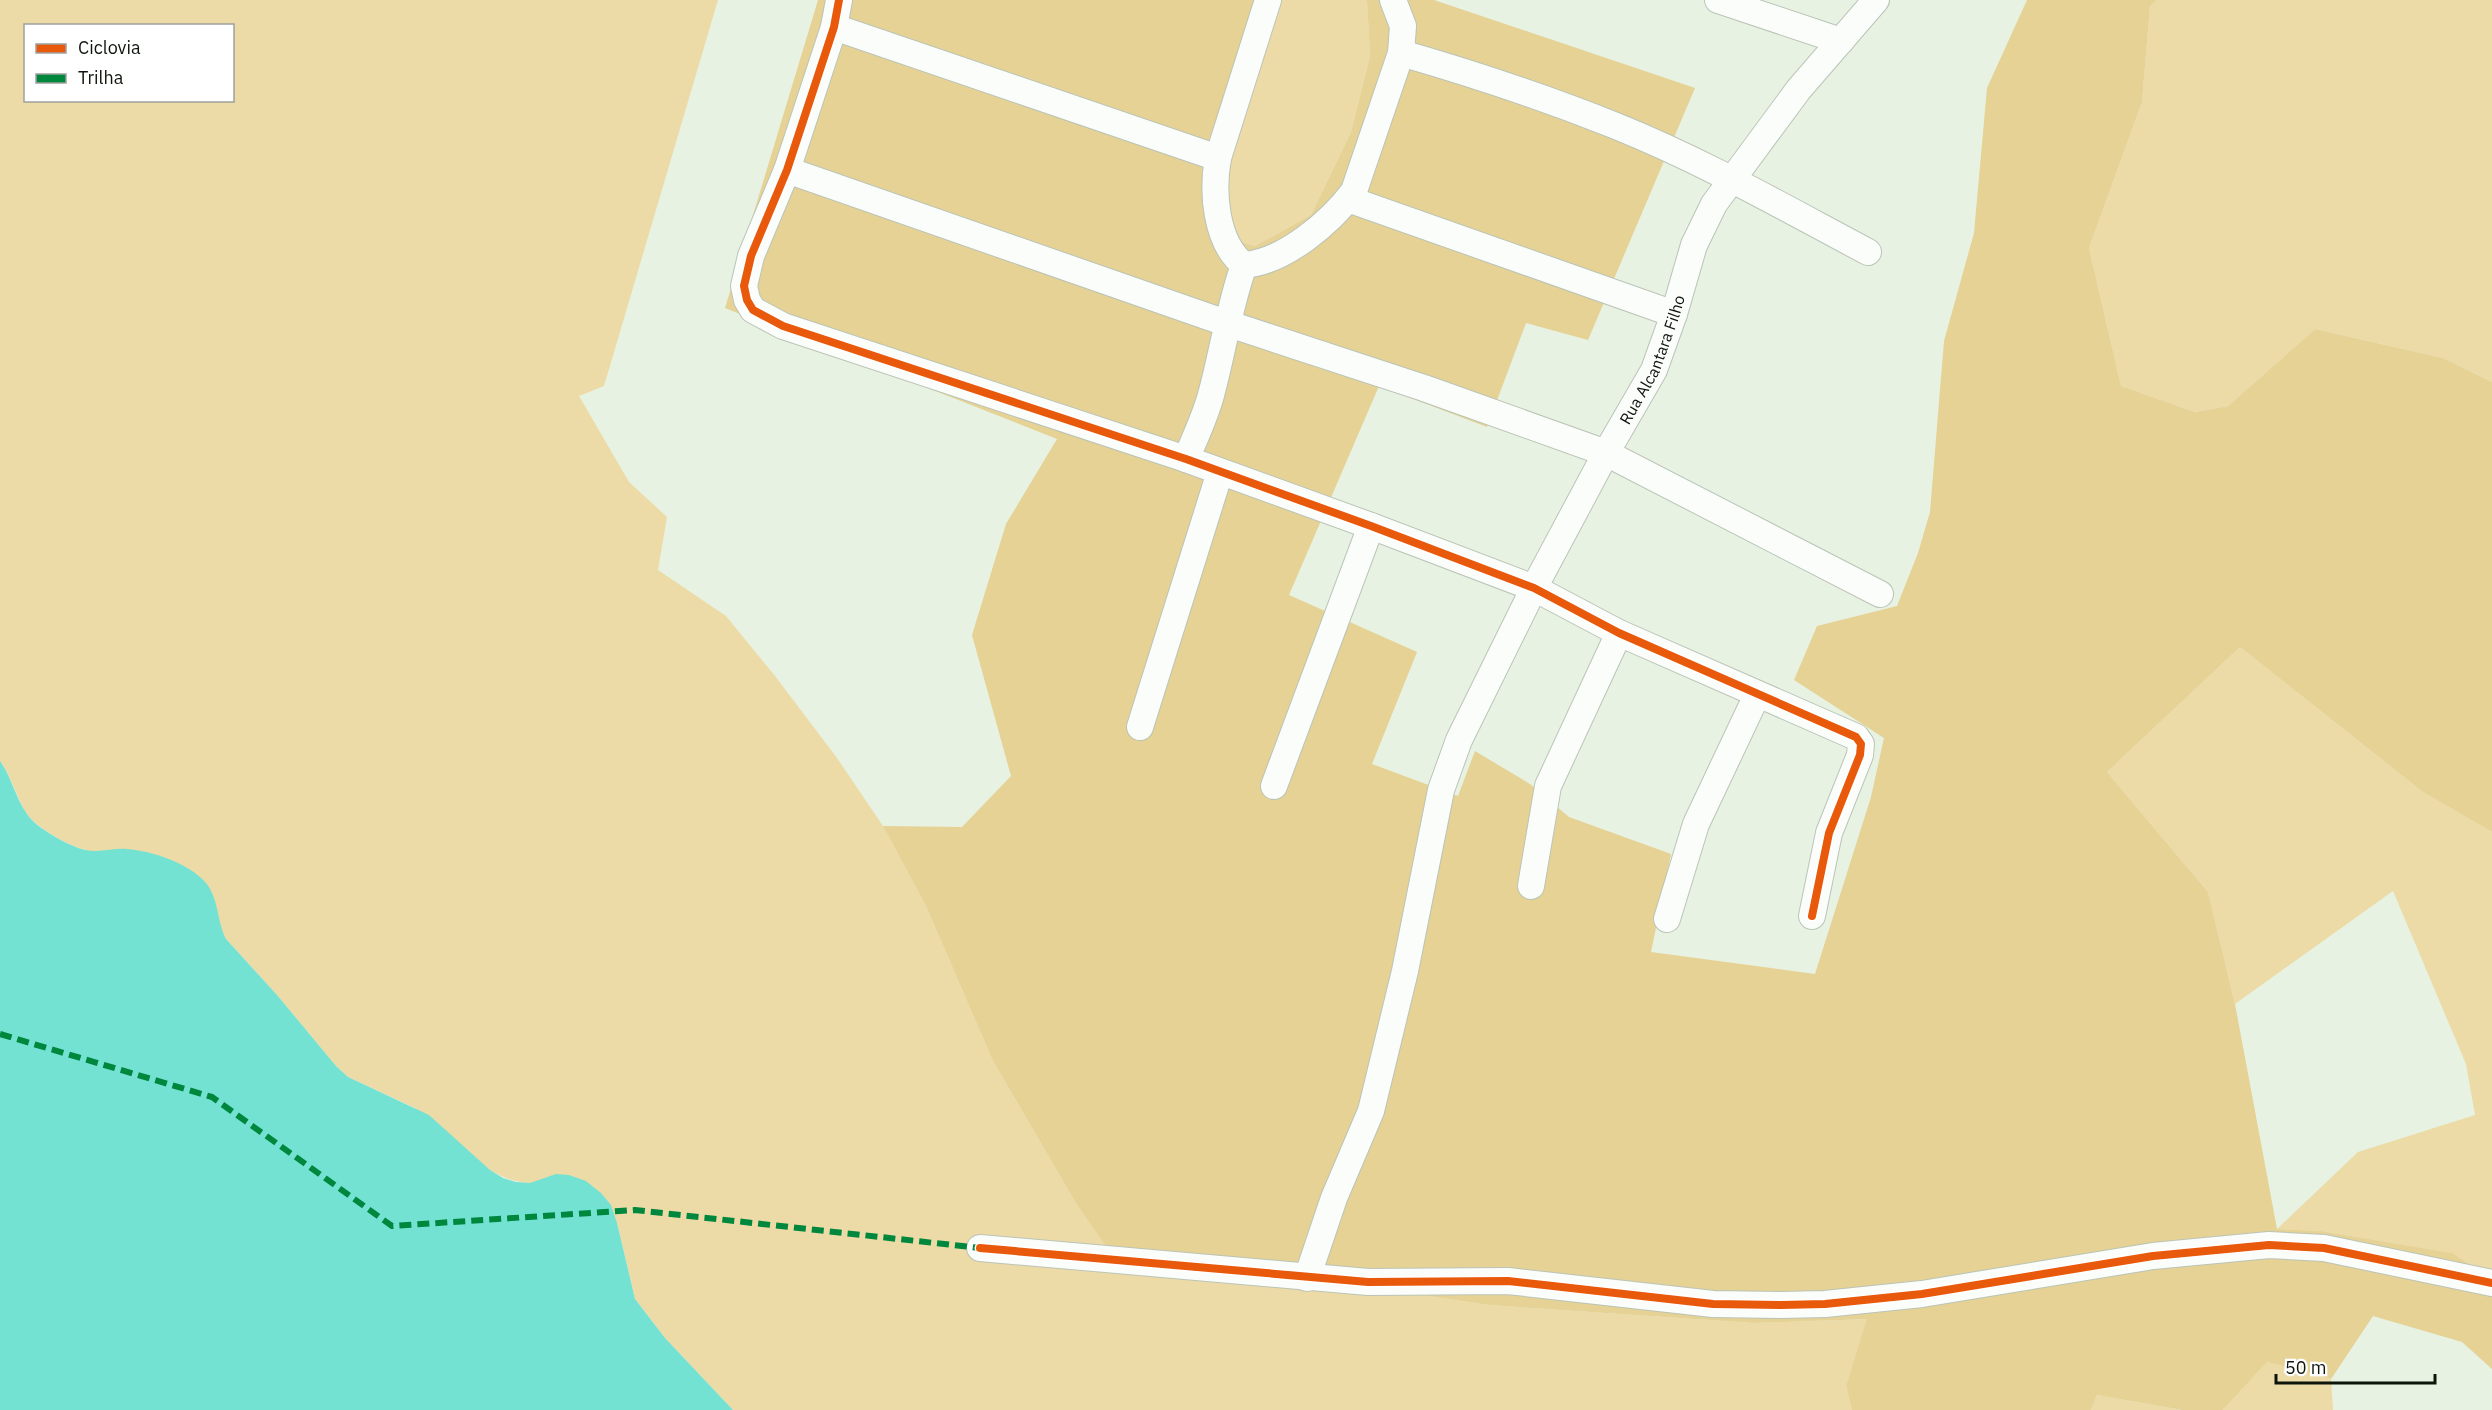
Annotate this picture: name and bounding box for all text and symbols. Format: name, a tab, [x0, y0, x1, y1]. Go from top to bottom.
legend	[24, 24, 234, 102]
text: Ciclovia	[78, 36, 141, 59]
text: Trilha	[78, 66, 124, 89]
street label: Rua Alcantara Filho	[1615, 293, 1689, 428]
scale bar	[2276, 1347, 2435, 1385]
text: 50 m	[2285, 1356, 2327, 1379]

